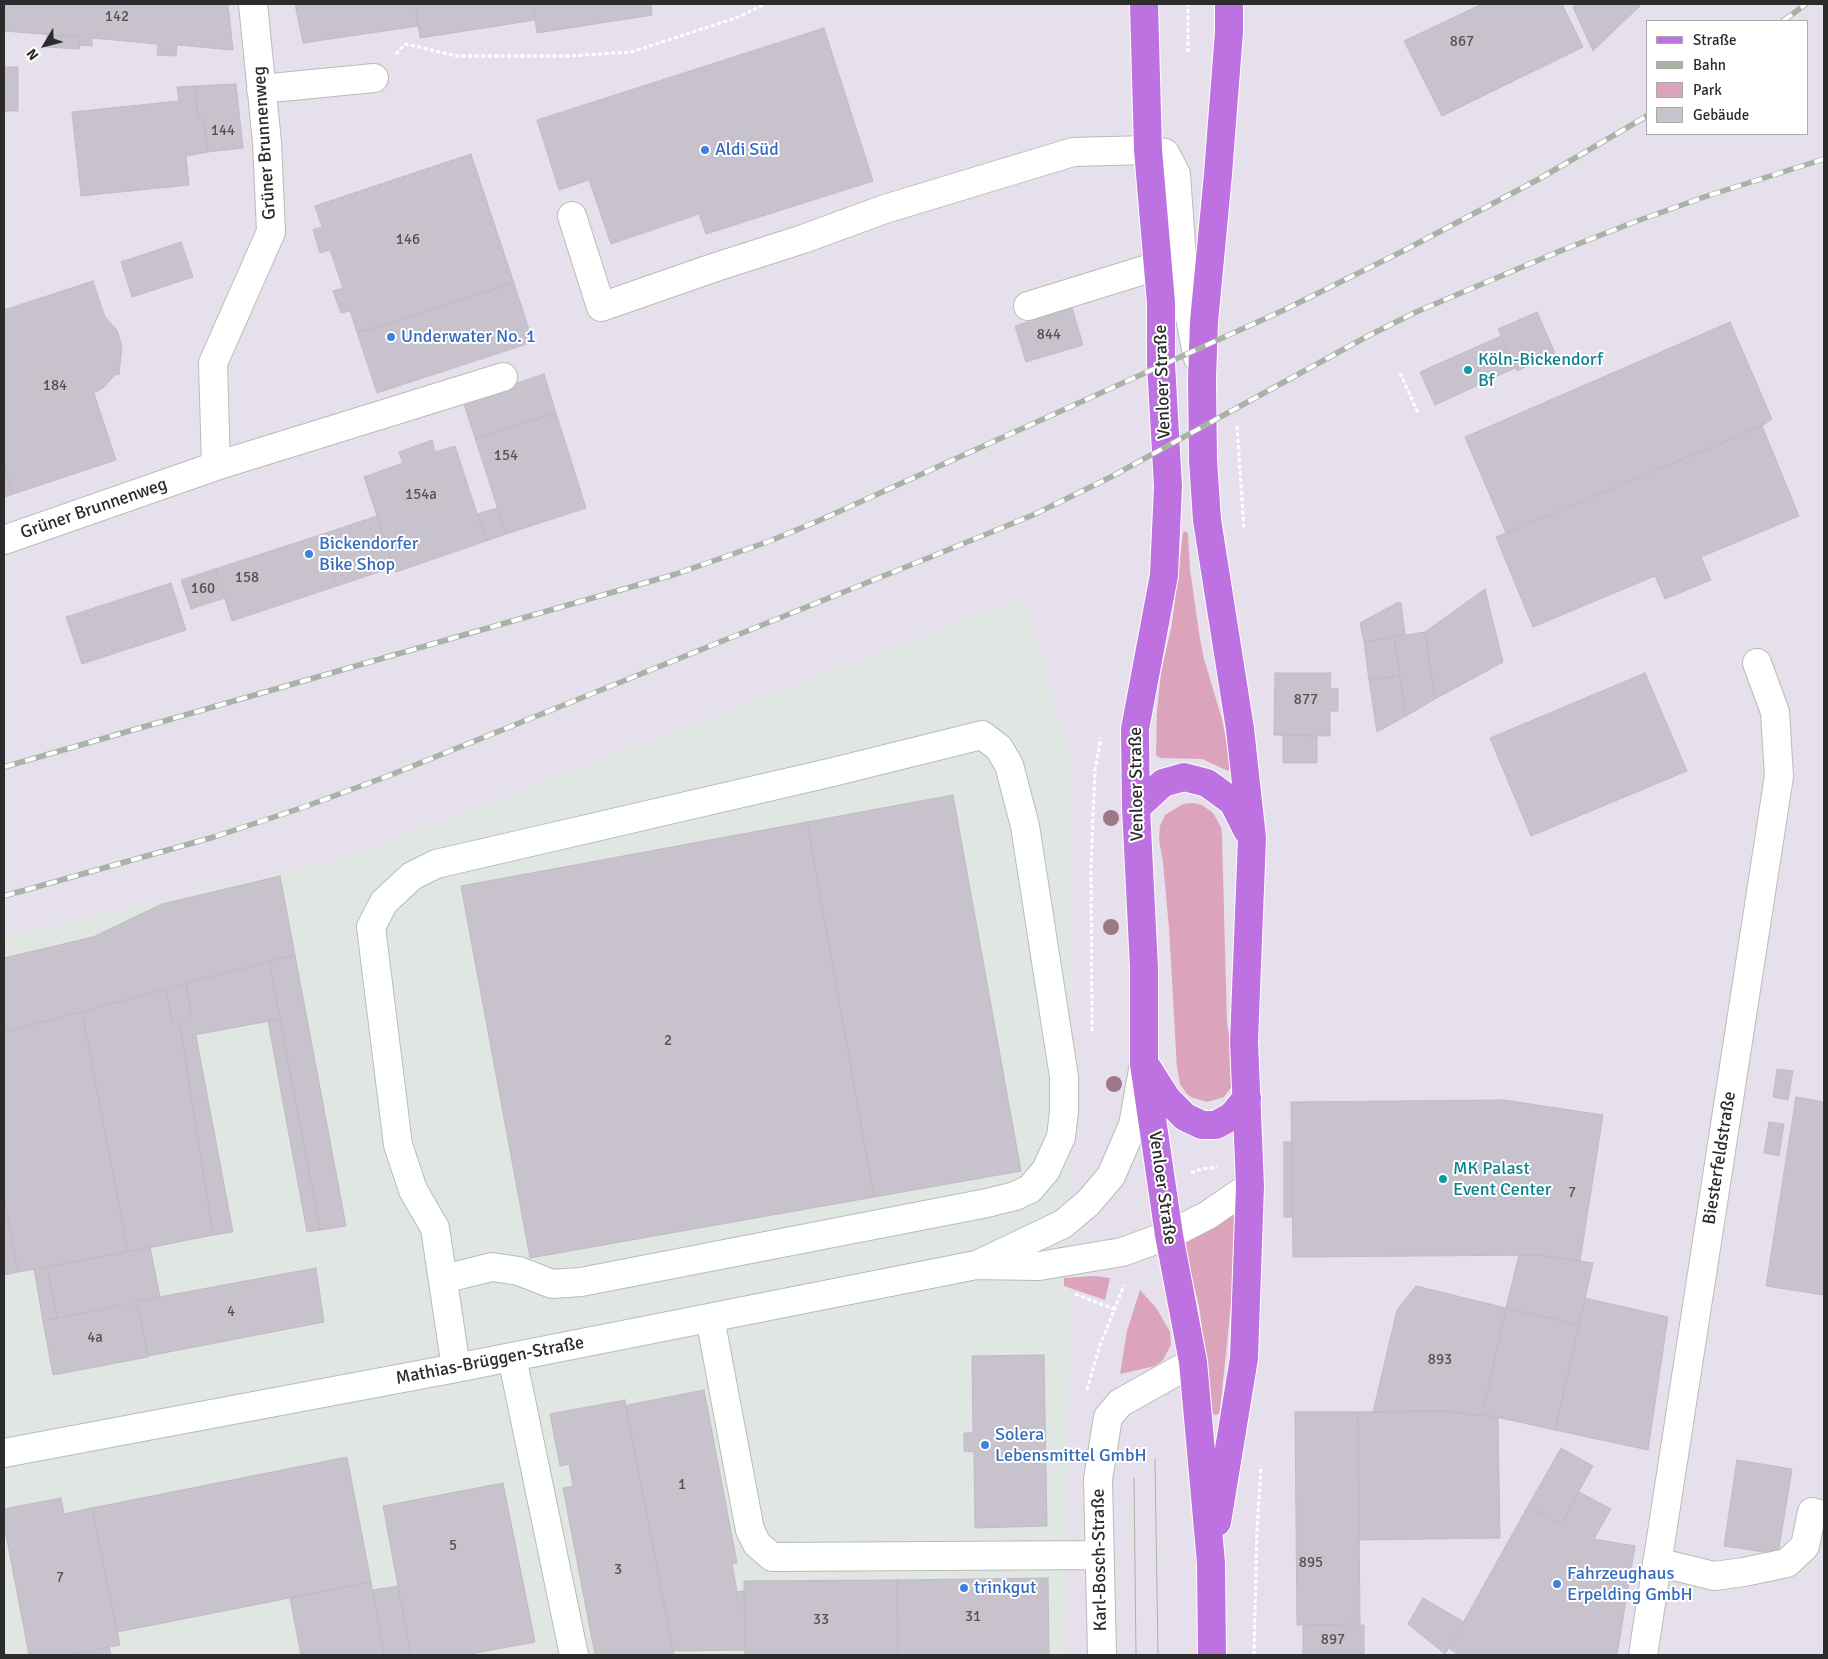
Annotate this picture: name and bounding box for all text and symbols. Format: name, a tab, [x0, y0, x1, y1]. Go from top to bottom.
house number: 142	[105, 8, 129, 26]
north arrow	[20, 20, 70, 70]
legend	[1646, 20, 1808, 135]
text: Straße	[1693, 31, 1737, 49]
house number: 867	[1450, 33, 1474, 51]
text: N	[23, 45, 42, 63]
text: Bahn	[1693, 56, 1726, 74]
street label: Grüner Brunnenweg	[249, 65, 281, 221]
text: Park	[1693, 81, 1722, 99]
text: Gebäude	[1693, 106, 1749, 124]
house number: 144	[211, 122, 235, 140]
place label: Aldi Süd	[715, 139, 779, 161]
marker: Aldi Süd	[699, 144, 711, 156]
house number: 146	[396, 231, 420, 249]
street label: Venloer Straße	[1150, 324, 1176, 440]
place label: Underwater No. 1	[401, 326, 536, 348]
house number: 844	[1037, 326, 1061, 344]
marker: Underwater No. 1	[385, 331, 397, 343]
place label: Köln-Bickendorf Bf	[1478, 349, 1603, 392]
marker: Köln-Bickendorf Bf	[1462, 364, 1474, 376]
house number: 184	[43, 377, 67, 395]
house number: 154	[494, 447, 518, 465]
street label: Grüner Brunnenweg	[18, 474, 170, 544]
house number: 154a	[405, 486, 437, 504]
place label: Bickendorfer Bike Shop	[319, 533, 418, 576]
marker: Bickendorfer Bike Shop	[303, 548, 315, 560]
house number: 158	[235, 569, 259, 587]
house number: 160	[191, 580, 215, 598]
house number: 877	[1294, 691, 1318, 709]
street label: Venloer Straße	[1125, 727, 1149, 841]
house number: 2	[664, 1032, 672, 1050]
street label: Biesterfeldstraße	[1699, 1090, 1741, 1226]
street label: Venloer Straße	[1143, 1130, 1181, 1246]
place label: MK Palast Event Center	[1453, 1158, 1551, 1200]
marker: MK Palast Event Center	[1437, 1173, 1449, 1185]
house number: 7	[1568, 1184, 1576, 1202]
house number: 4	[227, 1303, 235, 1321]
house number: 4a	[87, 1329, 103, 1347]
street label: Mathias-Brüggen-Straße	[394, 1332, 586, 1390]
house number: 893	[1428, 1351, 1452, 1369]
place label: Solera Lebensmittel GmbH	[995, 1424, 1147, 1466]
marker: Solera Lebensmittel GmbH	[979, 1439, 991, 1451]
house number: 1	[678, 1476, 686, 1494]
street label: Karl-Bosch-Straße	[1088, 1488, 1112, 1632]
house number: 5	[449, 1537, 457, 1555]
house number: 895	[1299, 1554, 1323, 1572]
house number: 3	[614, 1561, 622, 1579]
place label: Fahrzeughaus Erpelding GmbH	[1567, 1563, 1693, 1606]
house number: 7	[56, 1569, 64, 1587]
place label: trinkgut	[974, 1577, 1036, 1599]
marker: Fahrzeughaus Erpelding GmbH	[1551, 1578, 1563, 1590]
marker: trinkgut	[958, 1582, 970, 1594]
house number: 31	[965, 1608, 981, 1626]
house number: 33	[813, 1611, 829, 1629]
house number: 897	[1321, 1631, 1345, 1649]

